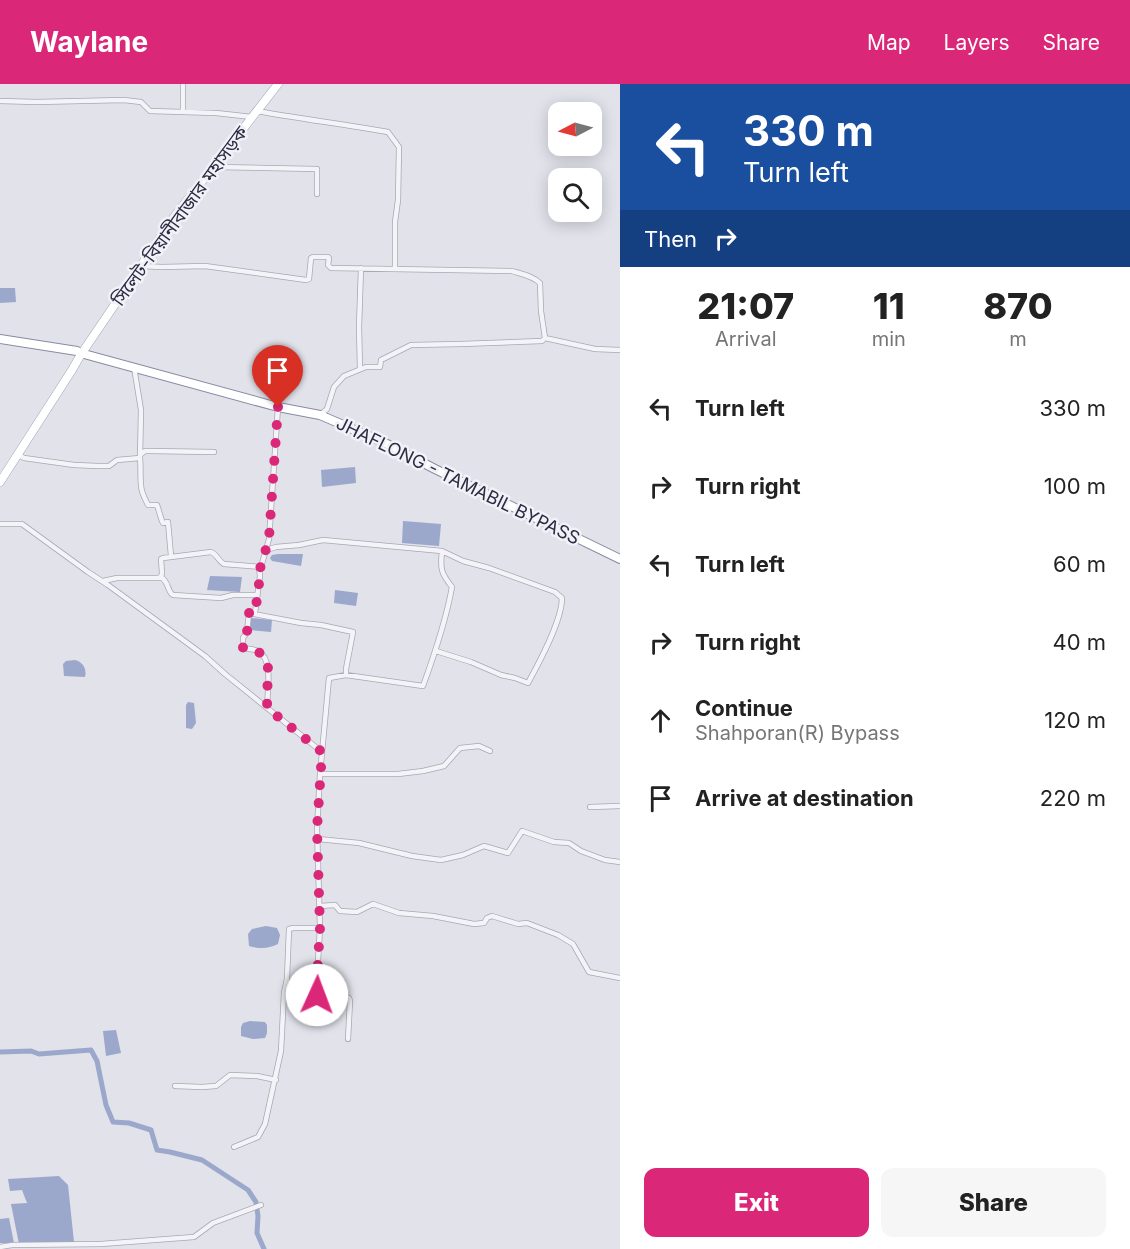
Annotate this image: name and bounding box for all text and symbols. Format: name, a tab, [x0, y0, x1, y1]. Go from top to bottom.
text: Waylane	[30, 25, 148, 59]
text: Map	[867, 30, 911, 55]
text: Layers	[944, 30, 1010, 55]
text: Share	[1043, 30, 1100, 55]
north arrow	[548, 102, 602, 156]
map controls	[548, 102, 602, 222]
text: 330 m	[743, 105, 874, 156]
icon: left	[644, 108, 722, 186]
street label: সিলেট-বিয়ানীবাজার মহাসড়ক	[107, 122, 252, 310]
text: Turn left	[743, 156, 849, 189]
button: search	[548, 168, 602, 222]
icon: right	[709, 222, 742, 255]
text: Then	[644, 226, 697, 252]
text: 21:07	[697, 284, 794, 328]
text: 11	[873, 284, 905, 328]
text: 870	[983, 284, 1053, 328]
text: Arrival	[715, 327, 777, 351]
text: min	[872, 327, 906, 351]
text: m	[1009, 327, 1027, 351]
pin	[252, 345, 303, 407]
icon: arrive	[261, 354, 294, 387]
icon: left	[644, 392, 677, 425]
text: Turn left	[695, 395, 785, 421]
text: 330 m	[1039, 395, 1106, 421]
street label: JHAFLONG - TAMABIL BYPASS	[333, 412, 583, 549]
icon: right	[644, 470, 677, 503]
text: Turn right	[695, 473, 801, 499]
text: 100 m	[1044, 473, 1106, 499]
icon: left	[644, 548, 677, 581]
text: Turn left	[695, 551, 785, 577]
text: 60 m	[1053, 551, 1106, 577]
icon: right	[644, 626, 677, 659]
text: Turn right	[695, 629, 801, 655]
text: 40 m	[1052, 629, 1106, 655]
text: Continue	[695, 695, 793, 721]
icon: ahead	[644, 704, 677, 737]
text: 120 m	[1044, 707, 1106, 733]
text: Shahporan(R) Bypass	[695, 721, 900, 745]
icon: arrive	[644, 782, 677, 815]
text: Arrive at destination	[695, 785, 914, 811]
text: 220 m	[1040, 785, 1106, 811]
position arrow	[285, 963, 349, 1027]
button: Exit	[644, 1168, 869, 1237]
button: Share	[881, 1168, 1106, 1237]

